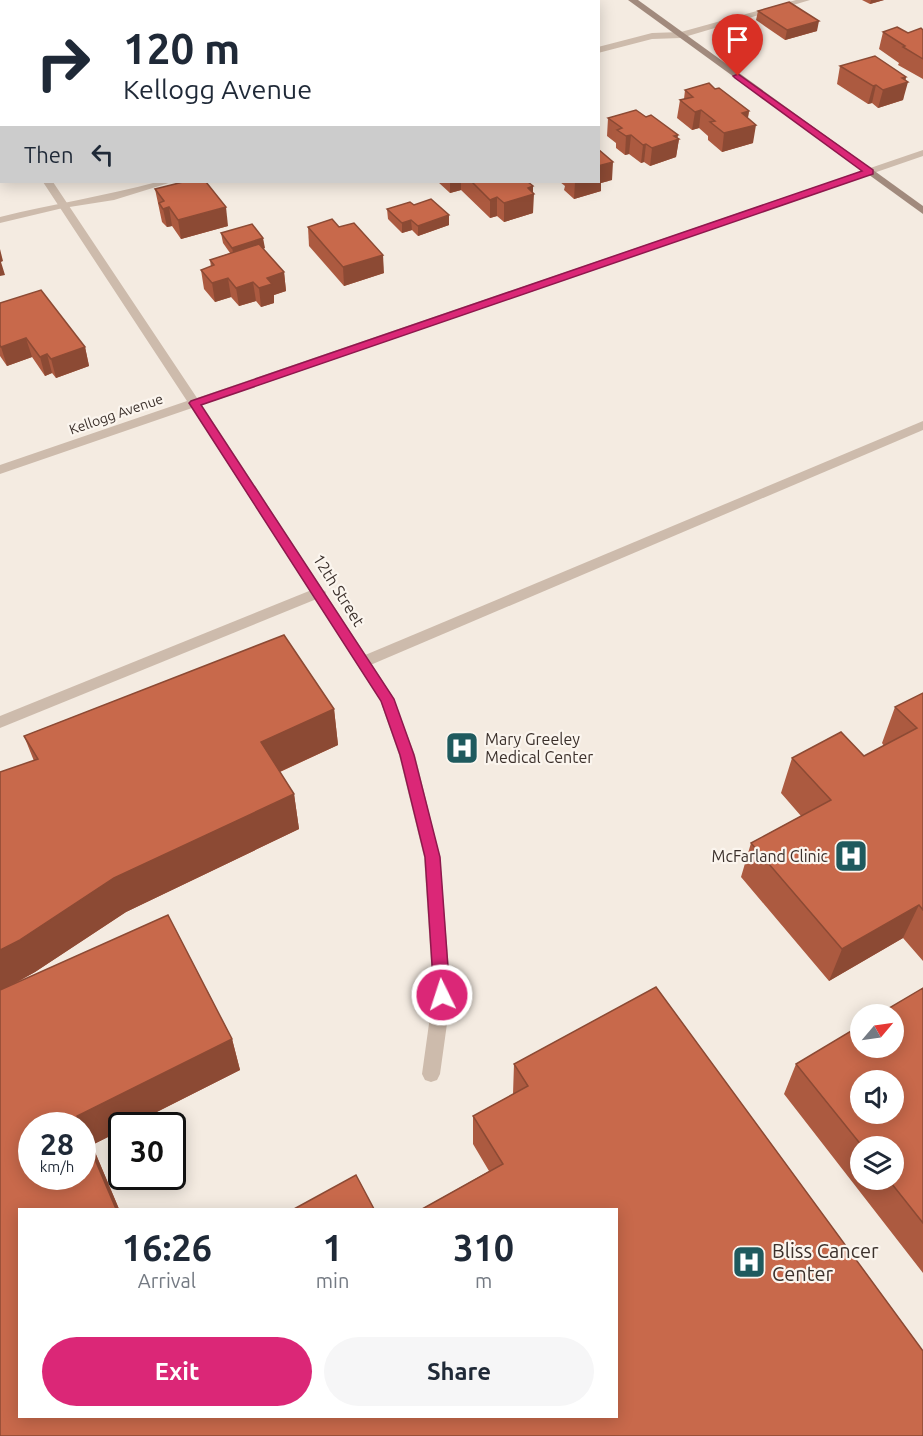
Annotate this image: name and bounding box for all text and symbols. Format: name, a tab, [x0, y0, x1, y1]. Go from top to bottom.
pin	[712, 14, 763, 76]
icon: arrive	[721, 23, 754, 56]
icon: right	[24, 24, 102, 102]
text: 120 m	[123, 25, 240, 72]
text: Kellogg Avenue	[123, 74, 312, 104]
icon: left	[86, 138, 119, 171]
text: Then	[24, 142, 74, 167]
street label: Kellogg Avenue	[67, 390, 165, 438]
street label: 12th Street	[310, 551, 369, 630]
hospital icon: Mary Greeley Medical Center	[444, 730, 480, 766]
place label: Mary Greeley Medical Center	[485, 730, 593, 766]
hospital icon: McFarland Clinic	[833, 838, 869, 874]
place label: McFarland Clinic	[712, 847, 829, 865]
position arrow	[410, 963, 474, 1027]
north arrow	[850, 1004, 904, 1058]
map controls	[850, 1004, 904, 1190]
button: sound	[850, 1070, 904, 1124]
speed limit sign: 30	[108, 1112, 186, 1190]
text: 28	[40, 1127, 74, 1161]
button: layers	[850, 1136, 904, 1190]
text: km/h	[40, 1158, 74, 1175]
text: 16:26	[122, 1227, 212, 1268]
text: 1	[322, 1227, 343, 1268]
text: 310	[453, 1227, 514, 1268]
place label: Bliss Cancer Center	[772, 1239, 879, 1285]
hospital icon: Bliss Cancer Center	[731, 1244, 767, 1280]
text: Arrival	[138, 1269, 196, 1292]
text: min	[316, 1269, 349, 1292]
text: m	[475, 1269, 492, 1292]
button: Exit	[42, 1337, 312, 1406]
button: Share	[324, 1337, 594, 1406]

